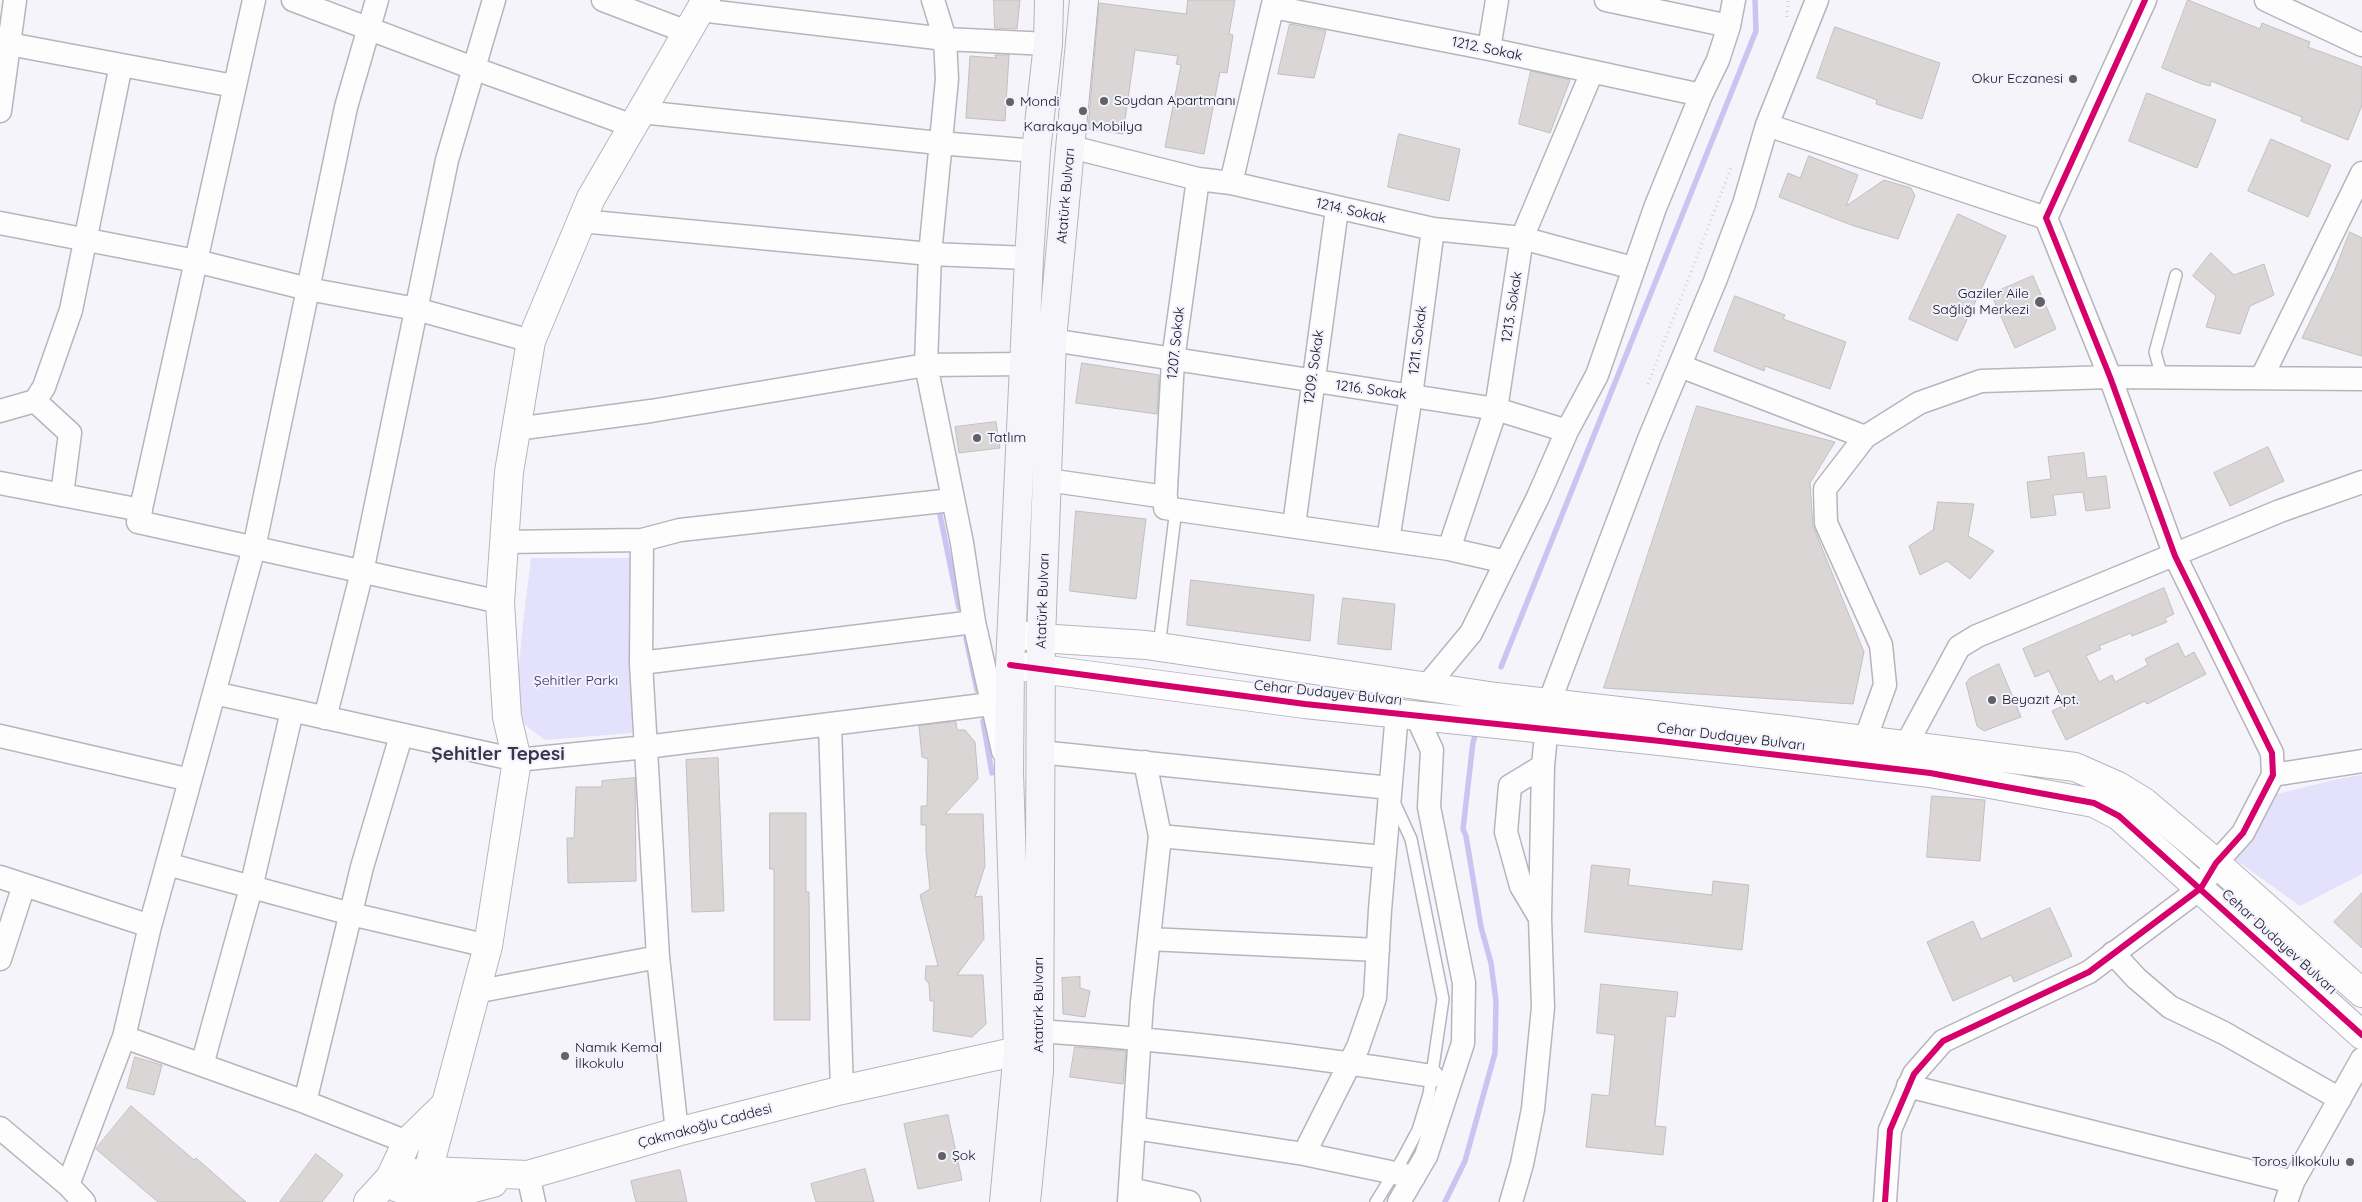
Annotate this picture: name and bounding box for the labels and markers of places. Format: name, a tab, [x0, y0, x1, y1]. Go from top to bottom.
place label: Okur Eczanesi	[1972, 71, 2063, 87]
marker: Okur Eczanesi	[2067, 73, 2079, 85]
place label: Soydan Apartmanı	[1114, 93, 1236, 109]
place label: Mondi	[1020, 94, 1060, 110]
marker: Soydan Apartmanı	[1098, 95, 1110, 107]
marker: Mondi	[1004, 96, 1016, 108]
marker: Karakaya Mobilya	[1077, 105, 1089, 117]
place label: Karakaya Mobilya	[1024, 119, 1142, 135]
place label: Gaziler Aile Sağlığı Merkezi	[1932, 286, 2029, 318]
marker: Gaziler Aile Sağlığı Merkezi	[2033, 295, 2047, 309]
place label: Tatlım	[987, 430, 1026, 446]
marker: Tatlım	[971, 432, 983, 444]
place label: Beyazıt Apt.	[2002, 692, 2078, 708]
marker: Beyazıt Apt.	[1986, 694, 1998, 706]
place label: Namık Kemal İlkokulu	[575, 1040, 662, 1072]
marker: Namık Kemal İlkokulu	[559, 1050, 571, 1062]
place label: Şok	[952, 1148, 976, 1164]
marker: Şok	[936, 1150, 948, 1162]
place label: Toros İlkokulu	[2252, 1154, 2340, 1170]
marker: Toros İlkokulu	[2344, 1156, 2356, 1168]

